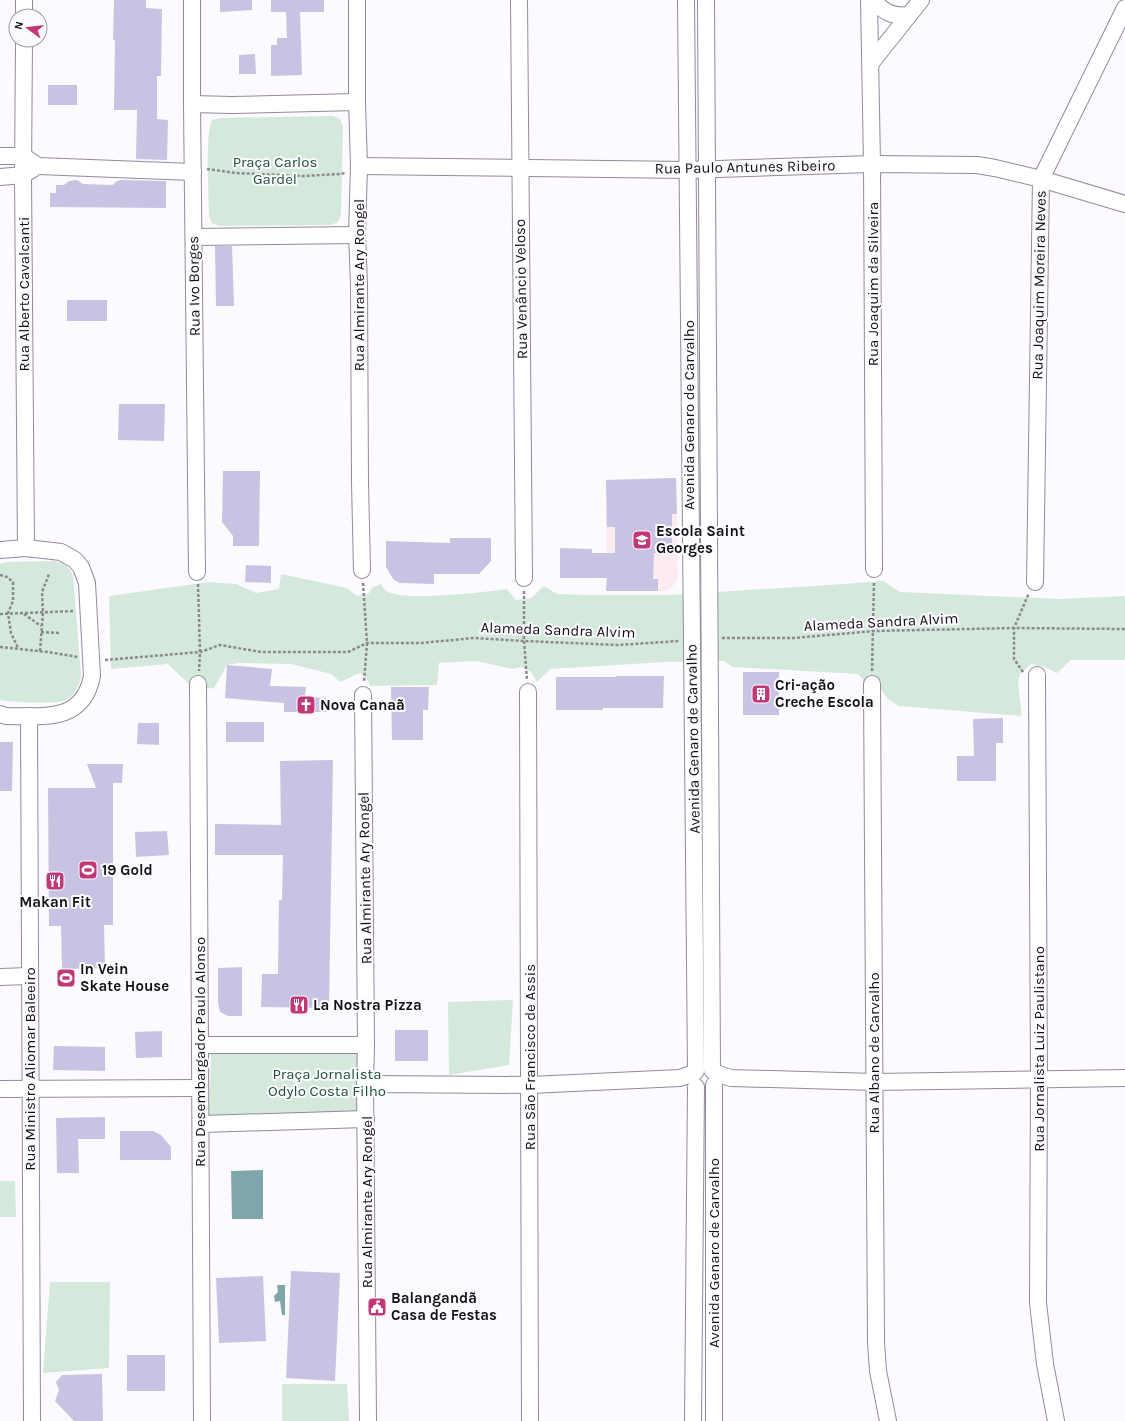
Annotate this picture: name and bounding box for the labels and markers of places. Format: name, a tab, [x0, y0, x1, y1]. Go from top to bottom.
place label: Escola Saint Georges	[656, 522, 745, 557]
school or university icon: Escola Saint Georges	[631, 529, 653, 551]
place label: Cri-ação Creche Escola	[775, 676, 874, 711]
building icon: Cri-ação Creche Escola	[750, 683, 772, 705]
church icon: Nova Canaã	[295, 694, 317, 716]
place label: Nova Canaã	[320, 696, 405, 714]
sports icon: 19 Gold	[77, 859, 99, 881]
place label: 19 Gold	[102, 861, 153, 879]
restaurant icon: Makan Fit	[44, 870, 66, 892]
place label: Makan Fit	[19, 893, 91, 911]
place label: In Vein Skate House	[80, 960, 169, 995]
sports icon: In Vein Skate House	[55, 967, 77, 989]
restaurant icon: La Nostra Pizza	[288, 994, 310, 1016]
place label: La Nostra Pizza	[313, 996, 422, 1014]
place label: Balangandã Casa de Festas	[391, 1289, 497, 1324]
public building icon: Balangandã Casa de Festas	[366, 1296, 388, 1318]

